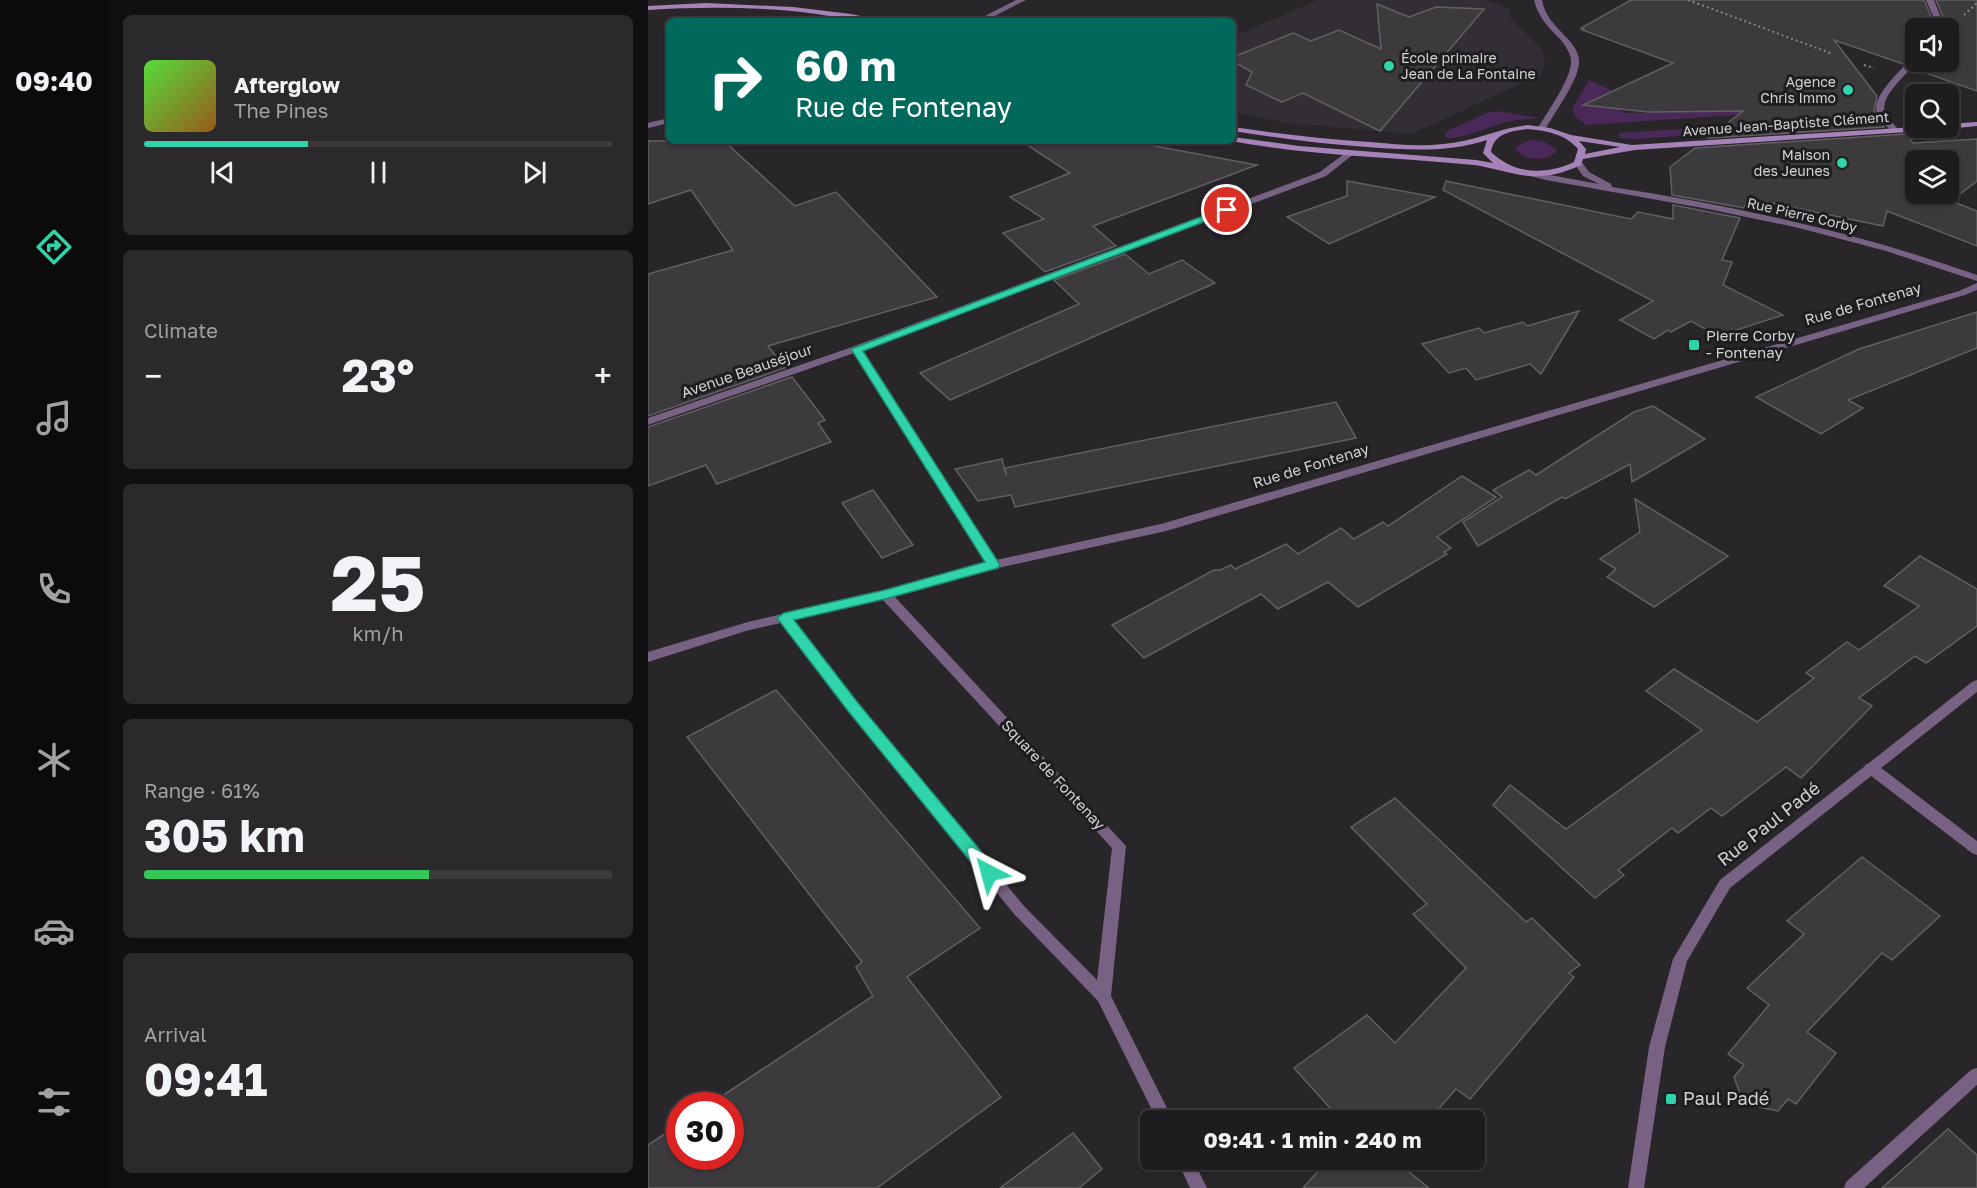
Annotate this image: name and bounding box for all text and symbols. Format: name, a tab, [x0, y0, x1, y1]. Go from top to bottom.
map controls	[1905, 18, 1959, 204]
button: sound	[1905, 18, 1959, 72]
text: 60 m	[795, 40, 896, 90]
icon: right	[696, 42, 774, 120]
place label: École primaire Jean de La Fontaine	[1401, 49, 1536, 82]
marker: École primaire Jean de La Fontaine	[1382, 59, 1396, 73]
text: 09:40	[15, 65, 93, 97]
text: Afterglow	[234, 71, 340, 98]
place label: Agence Chris Immo	[1760, 73, 1836, 106]
marker: Agence Chris Immo	[1841, 83, 1855, 97]
button: search	[1905, 84, 1959, 138]
text: Rue de Fontenay	[795, 91, 1012, 123]
text: The Pines	[234, 98, 328, 122]
street label: Avenue Jean-Baptiste Clément	[1682, 108, 1890, 139]
place label: Maison des Jeunes	[1754, 146, 1830, 179]
button: layers	[1905, 150, 1959, 204]
icon: previous	[206, 156, 239, 189]
icon: pause	[362, 156, 395, 189]
icon: next	[518, 156, 551, 189]
marker: Maison des Jeunes	[1835, 156, 1849, 170]
pin	[1201, 184, 1252, 235]
icon: arrive	[1210, 193, 1243, 226]
street label: Rue Pierre Corby	[1745, 194, 1859, 235]
icon: directions	[33, 226, 75, 268]
street label: Rue de Fontenay	[1802, 278, 1924, 328]
text: Climate	[144, 318, 218, 342]
place label: Pierre Corby - Fontenay	[1706, 326, 1796, 361]
marker: Pierre Corby - Fontenay	[1687, 338, 1701, 352]
street label: Avenue Beauséjour	[679, 339, 815, 401]
text: 23°	[342, 348, 414, 402]
text: −	[144, 356, 162, 395]
text: +	[594, 356, 612, 395]
icon: music	[33, 397, 75, 439]
street label: Rue de Fontenay	[1250, 439, 1372, 491]
text: 25	[330, 535, 426, 628]
icon: phone	[33, 568, 75, 610]
text: km/h	[353, 621, 403, 645]
street label: Square de Fontenay	[998, 716, 1110, 833]
icon: climate	[33, 739, 75, 781]
street label: Rue Paul Padé	[1713, 776, 1824, 870]
text: Range · 61%	[144, 778, 260, 802]
text: 305 km	[144, 808, 305, 862]
position arrow	[957, 841, 1021, 905]
icon: car	[33, 910, 75, 952]
text: Arrival	[144, 1022, 207, 1046]
text: 09:41	[144, 1052, 268, 1106]
icon: filters	[33, 1081, 75, 1123]
place label: Paul Padé	[1683, 1087, 1769, 1109]
speed limit sign: 30	[666, 1092, 744, 1170]
marker: Paul Padé	[1664, 1092, 1678, 1106]
text: 09:41 · 1 min · 240 m	[1203, 1126, 1422, 1153]

